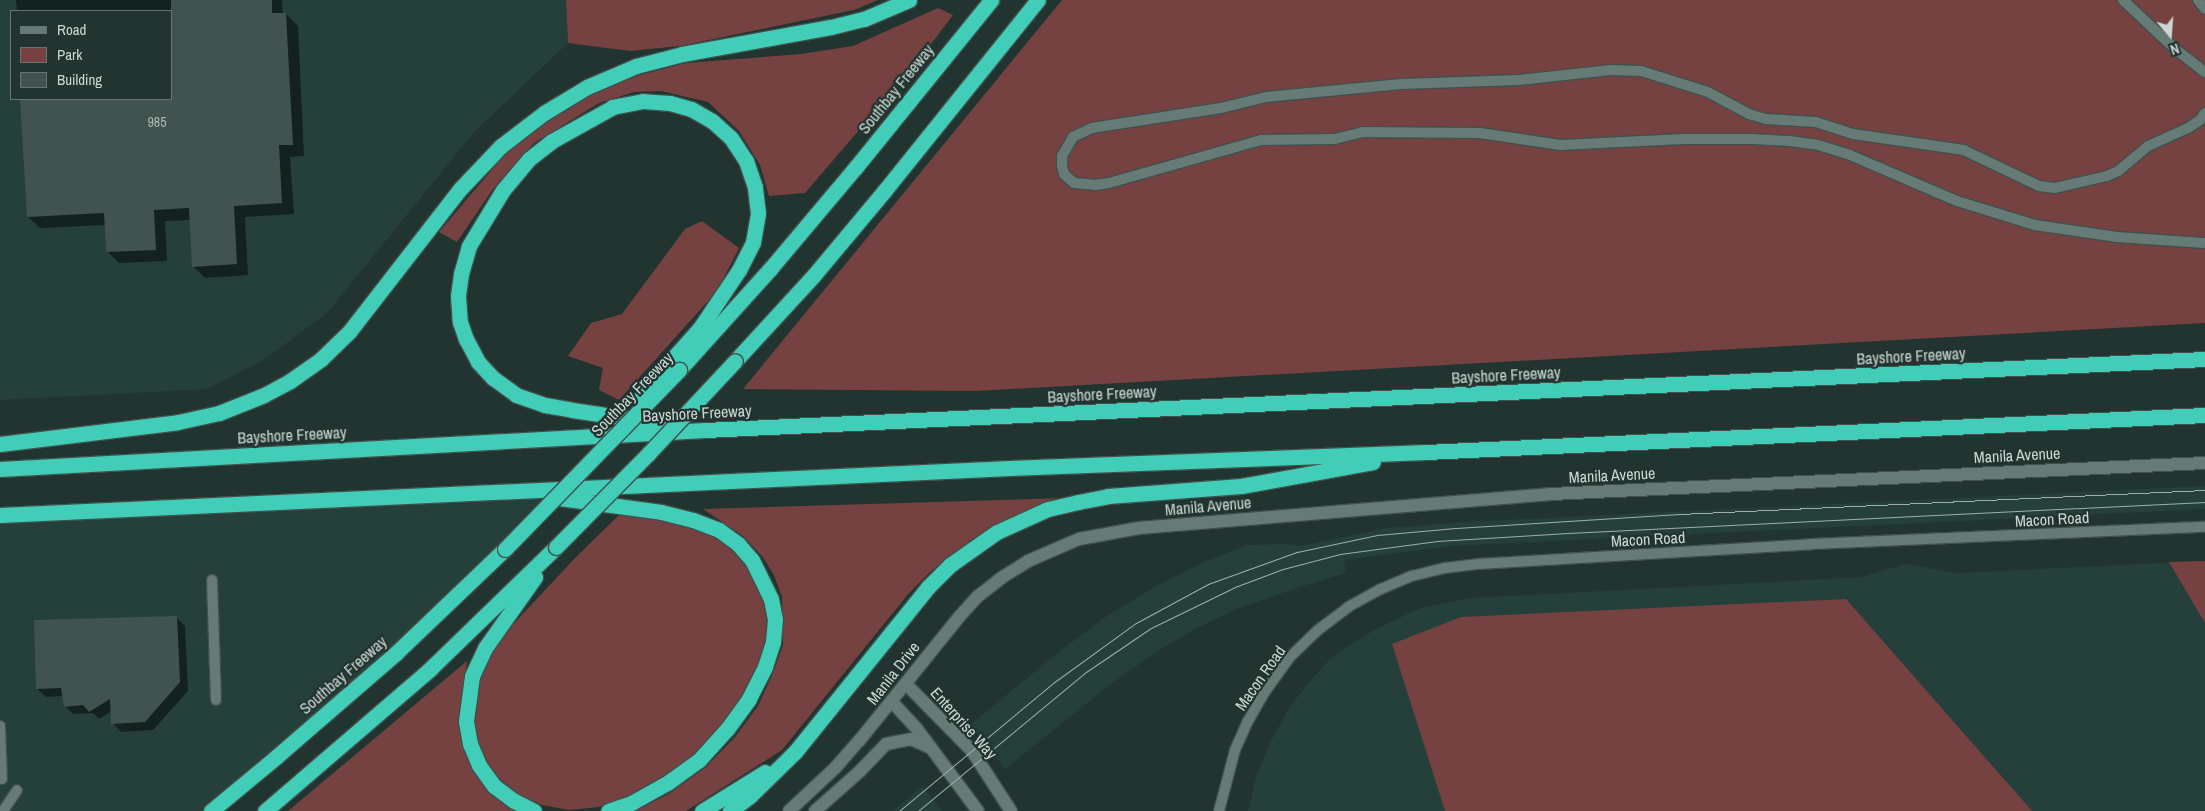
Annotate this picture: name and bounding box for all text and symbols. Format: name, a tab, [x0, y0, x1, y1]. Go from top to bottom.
legend	[10, 10, 172, 100]
north arrow	[2145, 10, 2195, 60]
text: Road	[57, 19, 86, 40]
text: N	[2168, 39, 2181, 59]
street label: Southbay Freeway	[854, 40, 938, 138]
text: Park	[57, 44, 82, 65]
text: Building	[57, 69, 102, 90]
house number: 985	[147, 114, 167, 130]
street label: Bayshore Freeway	[1856, 344, 1966, 368]
street label: Southbay Freeway	[587, 348, 677, 440]
street label: Bayshore Freeway	[1451, 363, 1561, 387]
street label: Bayshore Freeway	[1047, 382, 1157, 406]
street label: Bayshore Freeway	[642, 401, 752, 425]
street label: Bayshore Freeway	[237, 423, 347, 447]
street label: Manila Avenue	[1973, 443, 2061, 467]
street label: Manila Avenue	[1568, 463, 1656, 487]
street label: Manila Avenue	[1164, 493, 1252, 519]
street label: Macon Road	[2014, 507, 2090, 531]
street label: Macon Road	[1610, 527, 1686, 551]
street label: Southbay Freeway	[295, 632, 391, 718]
street label: Manila Drive	[863, 638, 923, 708]
street label: Macon Road	[1231, 642, 1289, 714]
street label: Enterprise Way	[927, 683, 1001, 763]

